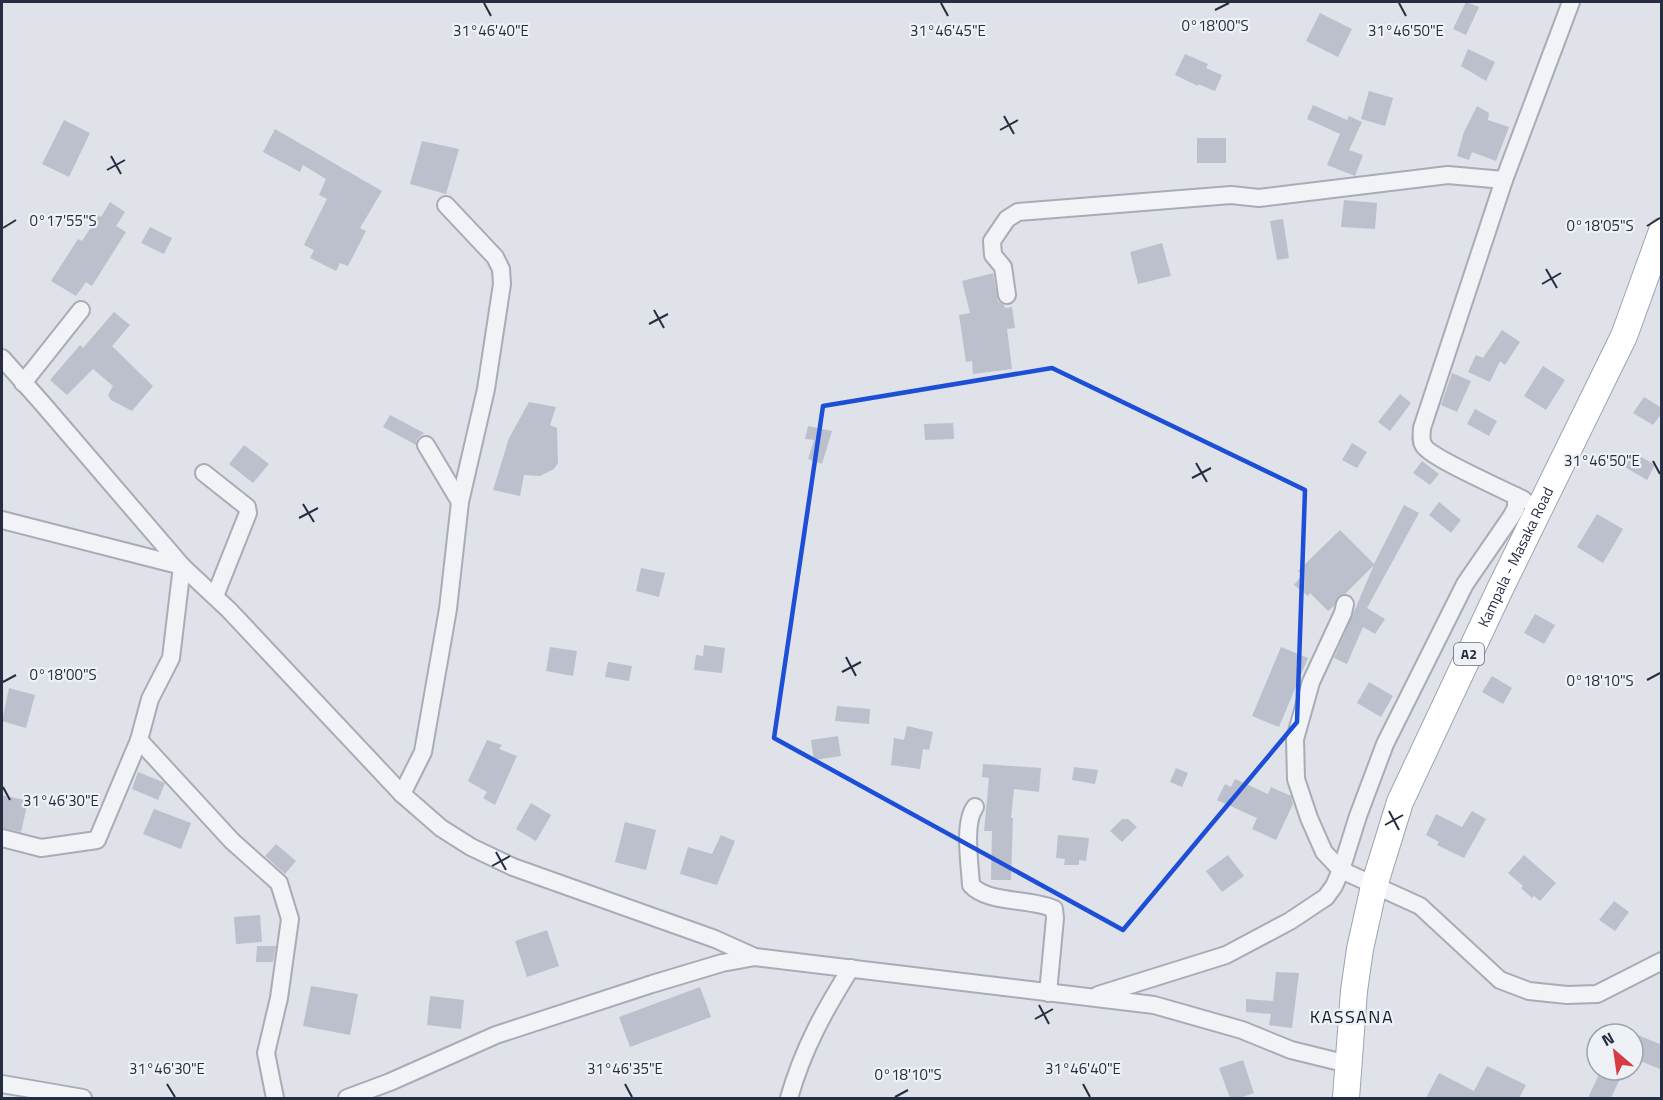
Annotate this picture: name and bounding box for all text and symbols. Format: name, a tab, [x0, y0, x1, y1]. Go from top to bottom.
text: 0°18'00"S	[1181, 14, 1249, 37]
text: 31°46'40"E	[453, 19, 529, 42]
text: 31°46'45"E	[910, 19, 986, 42]
text: 31°46'50"E	[1368, 19, 1444, 42]
text: 0°17'55"S	[29, 209, 97, 232]
text: 0°18'05"S	[1566, 214, 1634, 237]
text: 31°46'50"E	[1564, 449, 1640, 472]
street label: Kampala - Masaka Road	[1472, 483, 1559, 631]
road number: A2	[1454, 643, 1484, 665]
text: 0°18'00"S	[29, 663, 97, 686]
text: 0°18'10"S	[1566, 669, 1634, 692]
text: 31°46'30"E	[23, 789, 99, 812]
district label: KASSANA	[1310, 1003, 1394, 1030]
north arrow	[1585, 1022, 1645, 1082]
text: N	[1597, 1026, 1618, 1052]
text: 31°46'30"E	[129, 1057, 205, 1080]
text: 31°46'35"E	[587, 1057, 663, 1080]
text: 31°46'40"E	[1045, 1057, 1121, 1080]
text: 0°18'10"S	[874, 1063, 942, 1086]

